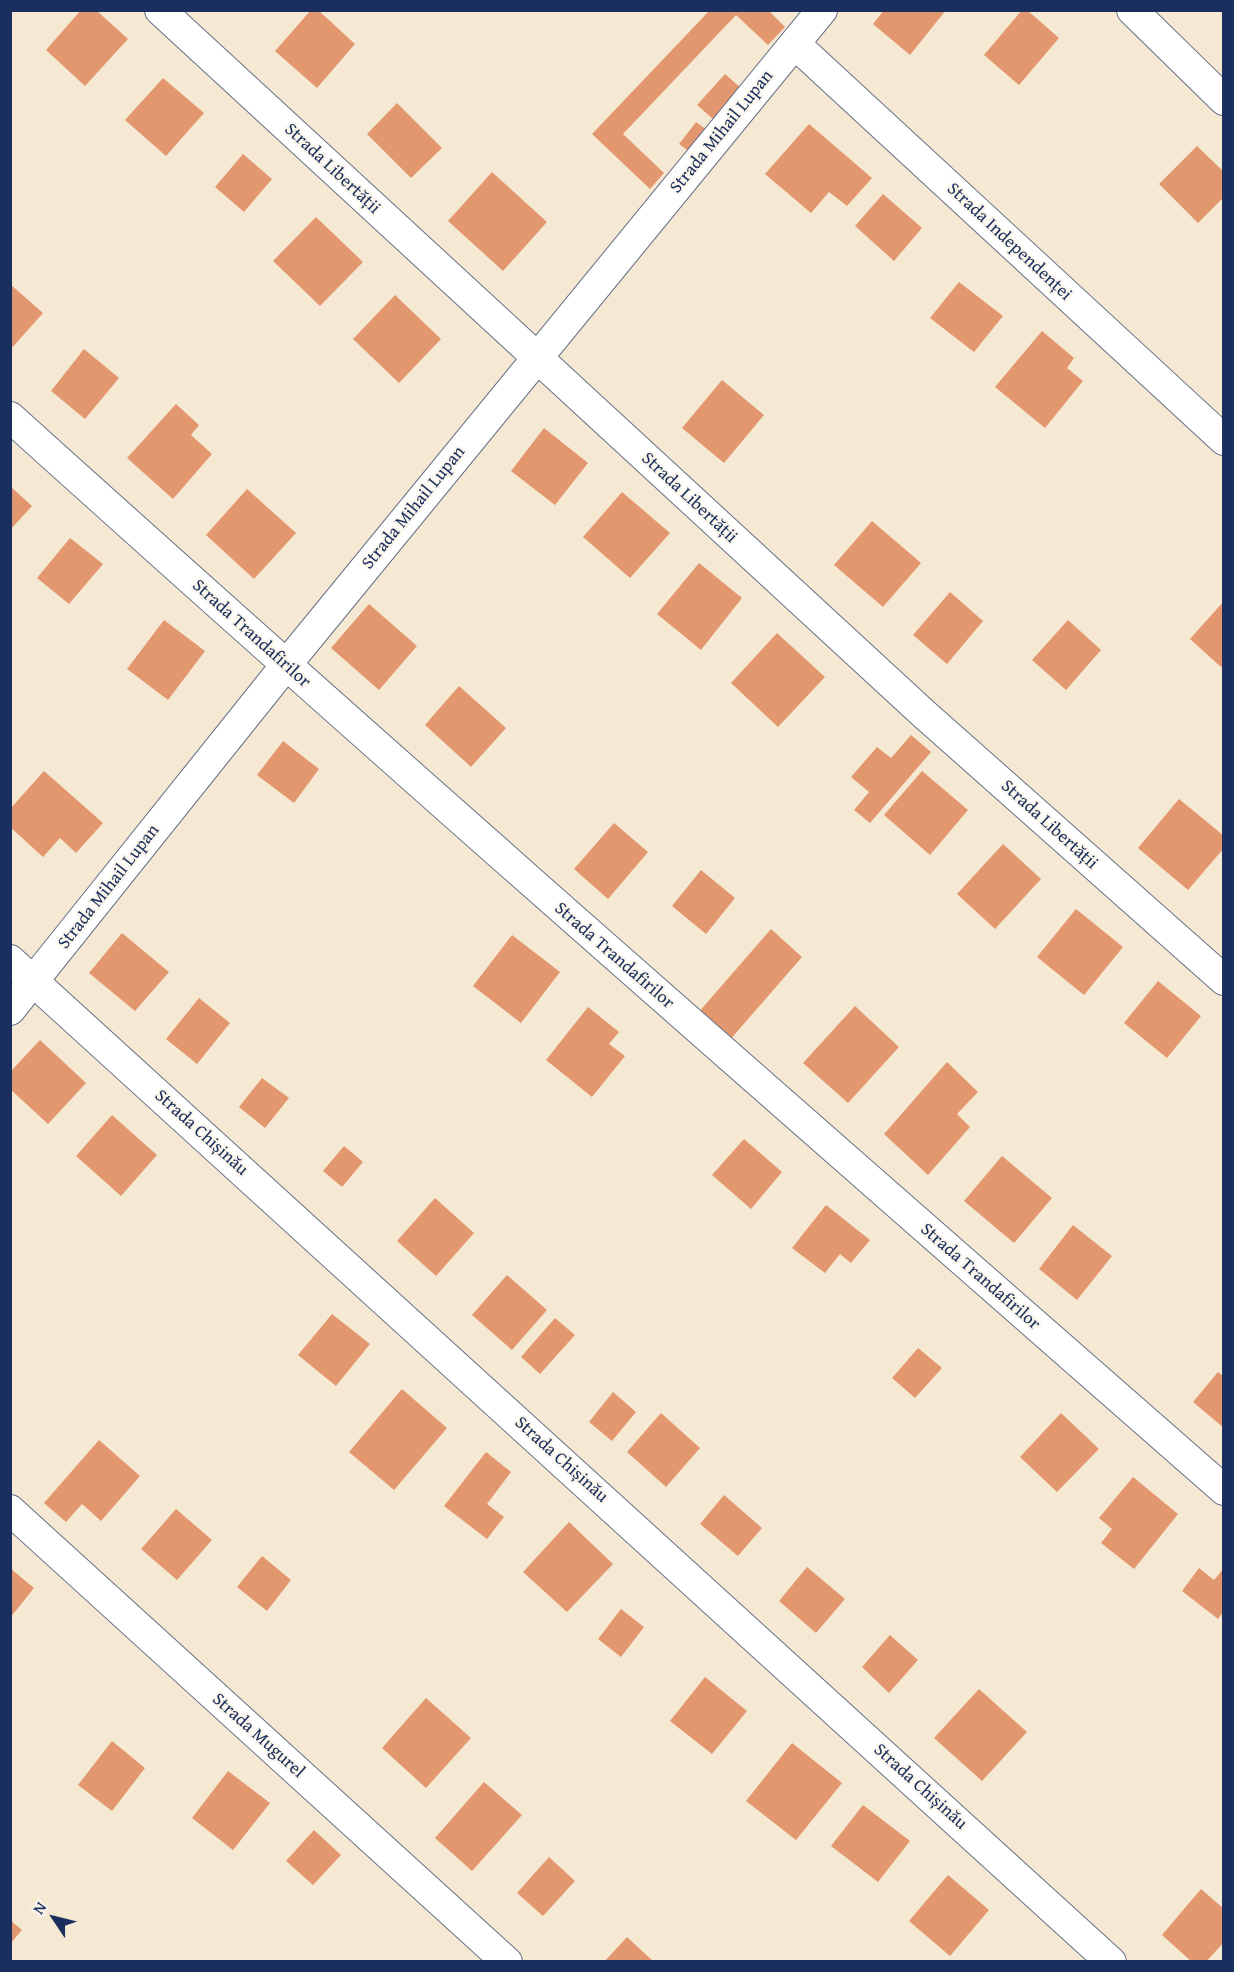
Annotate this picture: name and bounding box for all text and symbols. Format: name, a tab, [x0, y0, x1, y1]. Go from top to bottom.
street label: Strada Mihail Lupan	[666, 66, 778, 198]
street label: Strada Libertății	[280, 119, 384, 219]
street label: Strada Independenței	[942, 179, 1076, 305]
street label: Strada Mihail Lupan	[358, 442, 470, 574]
street label: Strada Libertății	[637, 448, 741, 548]
street label: Strada Trandafirilor	[187, 575, 315, 693]
street label: Strada Libertății	[996, 776, 1102, 874]
street label: Strada Mihail Lupan	[54, 820, 164, 954]
street label: Strada Trandafirilor	[550, 898, 678, 1014]
street label: Strada Chișinău	[150, 1085, 252, 1181]
street label: Strada Trandafirilor	[916, 1219, 1044, 1335]
street label: Strada Chișinău	[510, 1412, 612, 1508]
street label: Strada Mugurel	[207, 1689, 309, 1783]
street label: Strada Chișinău	[869, 1739, 971, 1835]
north arrow	[24, 1888, 84, 1948]
text: N	[26, 1896, 52, 1919]

